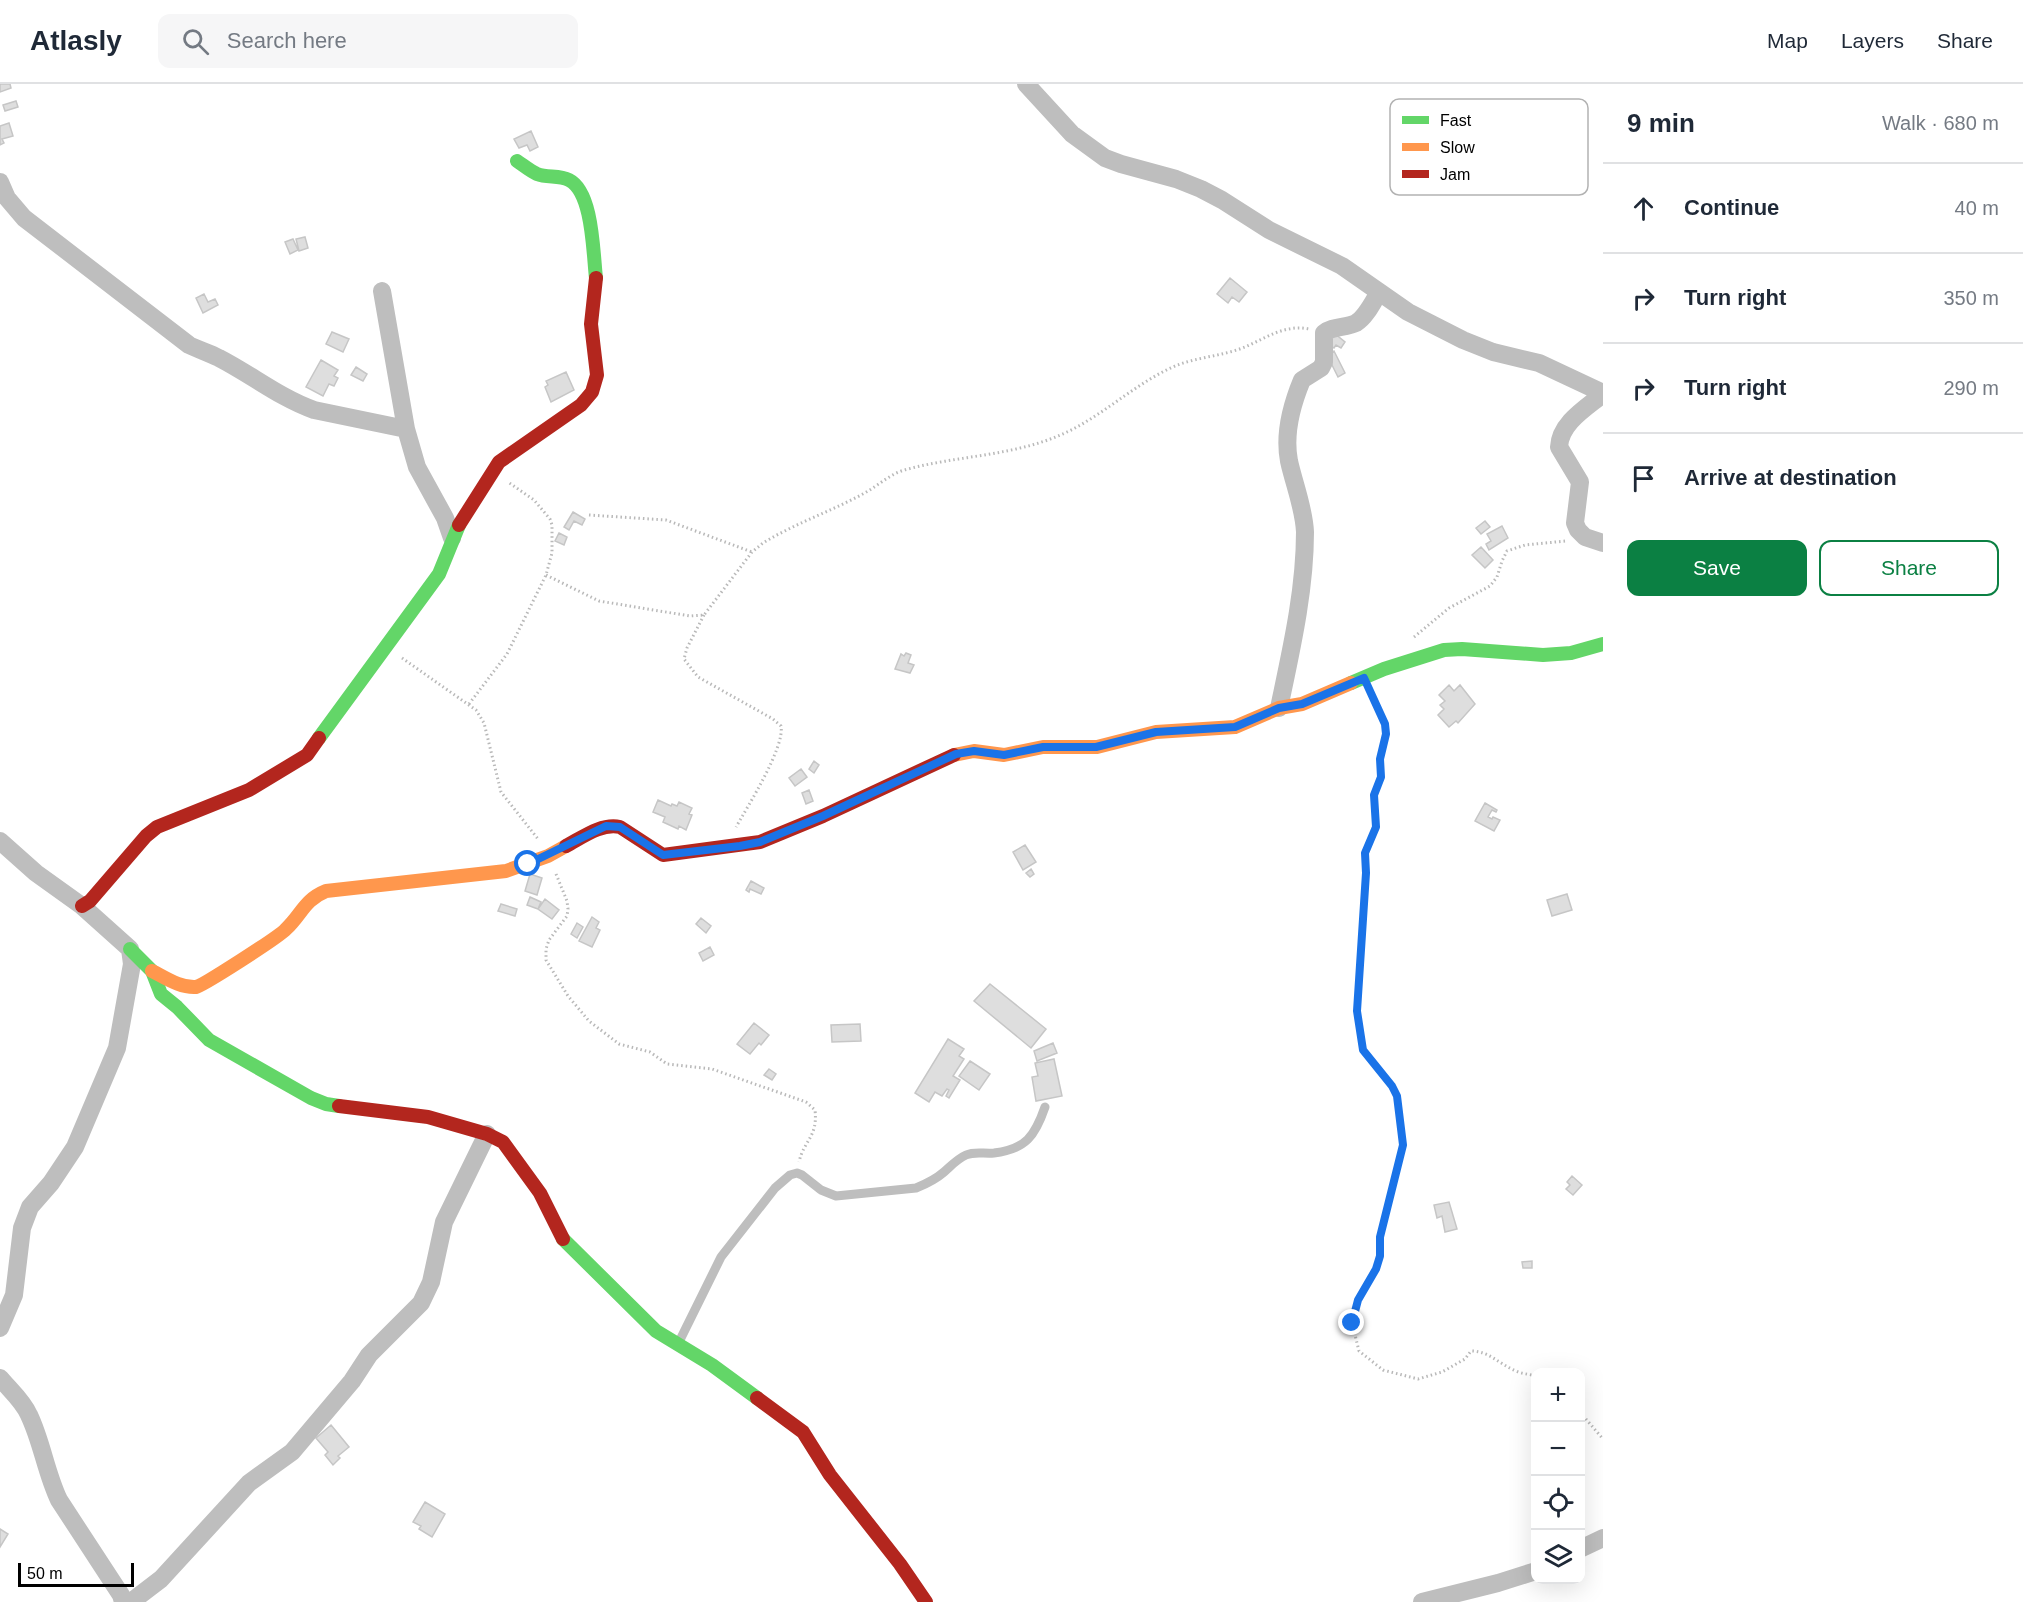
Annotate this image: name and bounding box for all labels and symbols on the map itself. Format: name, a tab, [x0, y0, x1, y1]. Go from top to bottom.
legend	[1390, 99, 1588, 195]
text: Fast	[1440, 112, 1472, 129]
text: Slow	[1440, 139, 1475, 156]
text: Jam	[1440, 166, 1470, 183]
route start	[514, 850, 540, 876]
route end	[1338, 1309, 1364, 1335]
scale bar	[18, 1560, 134, 1588]

